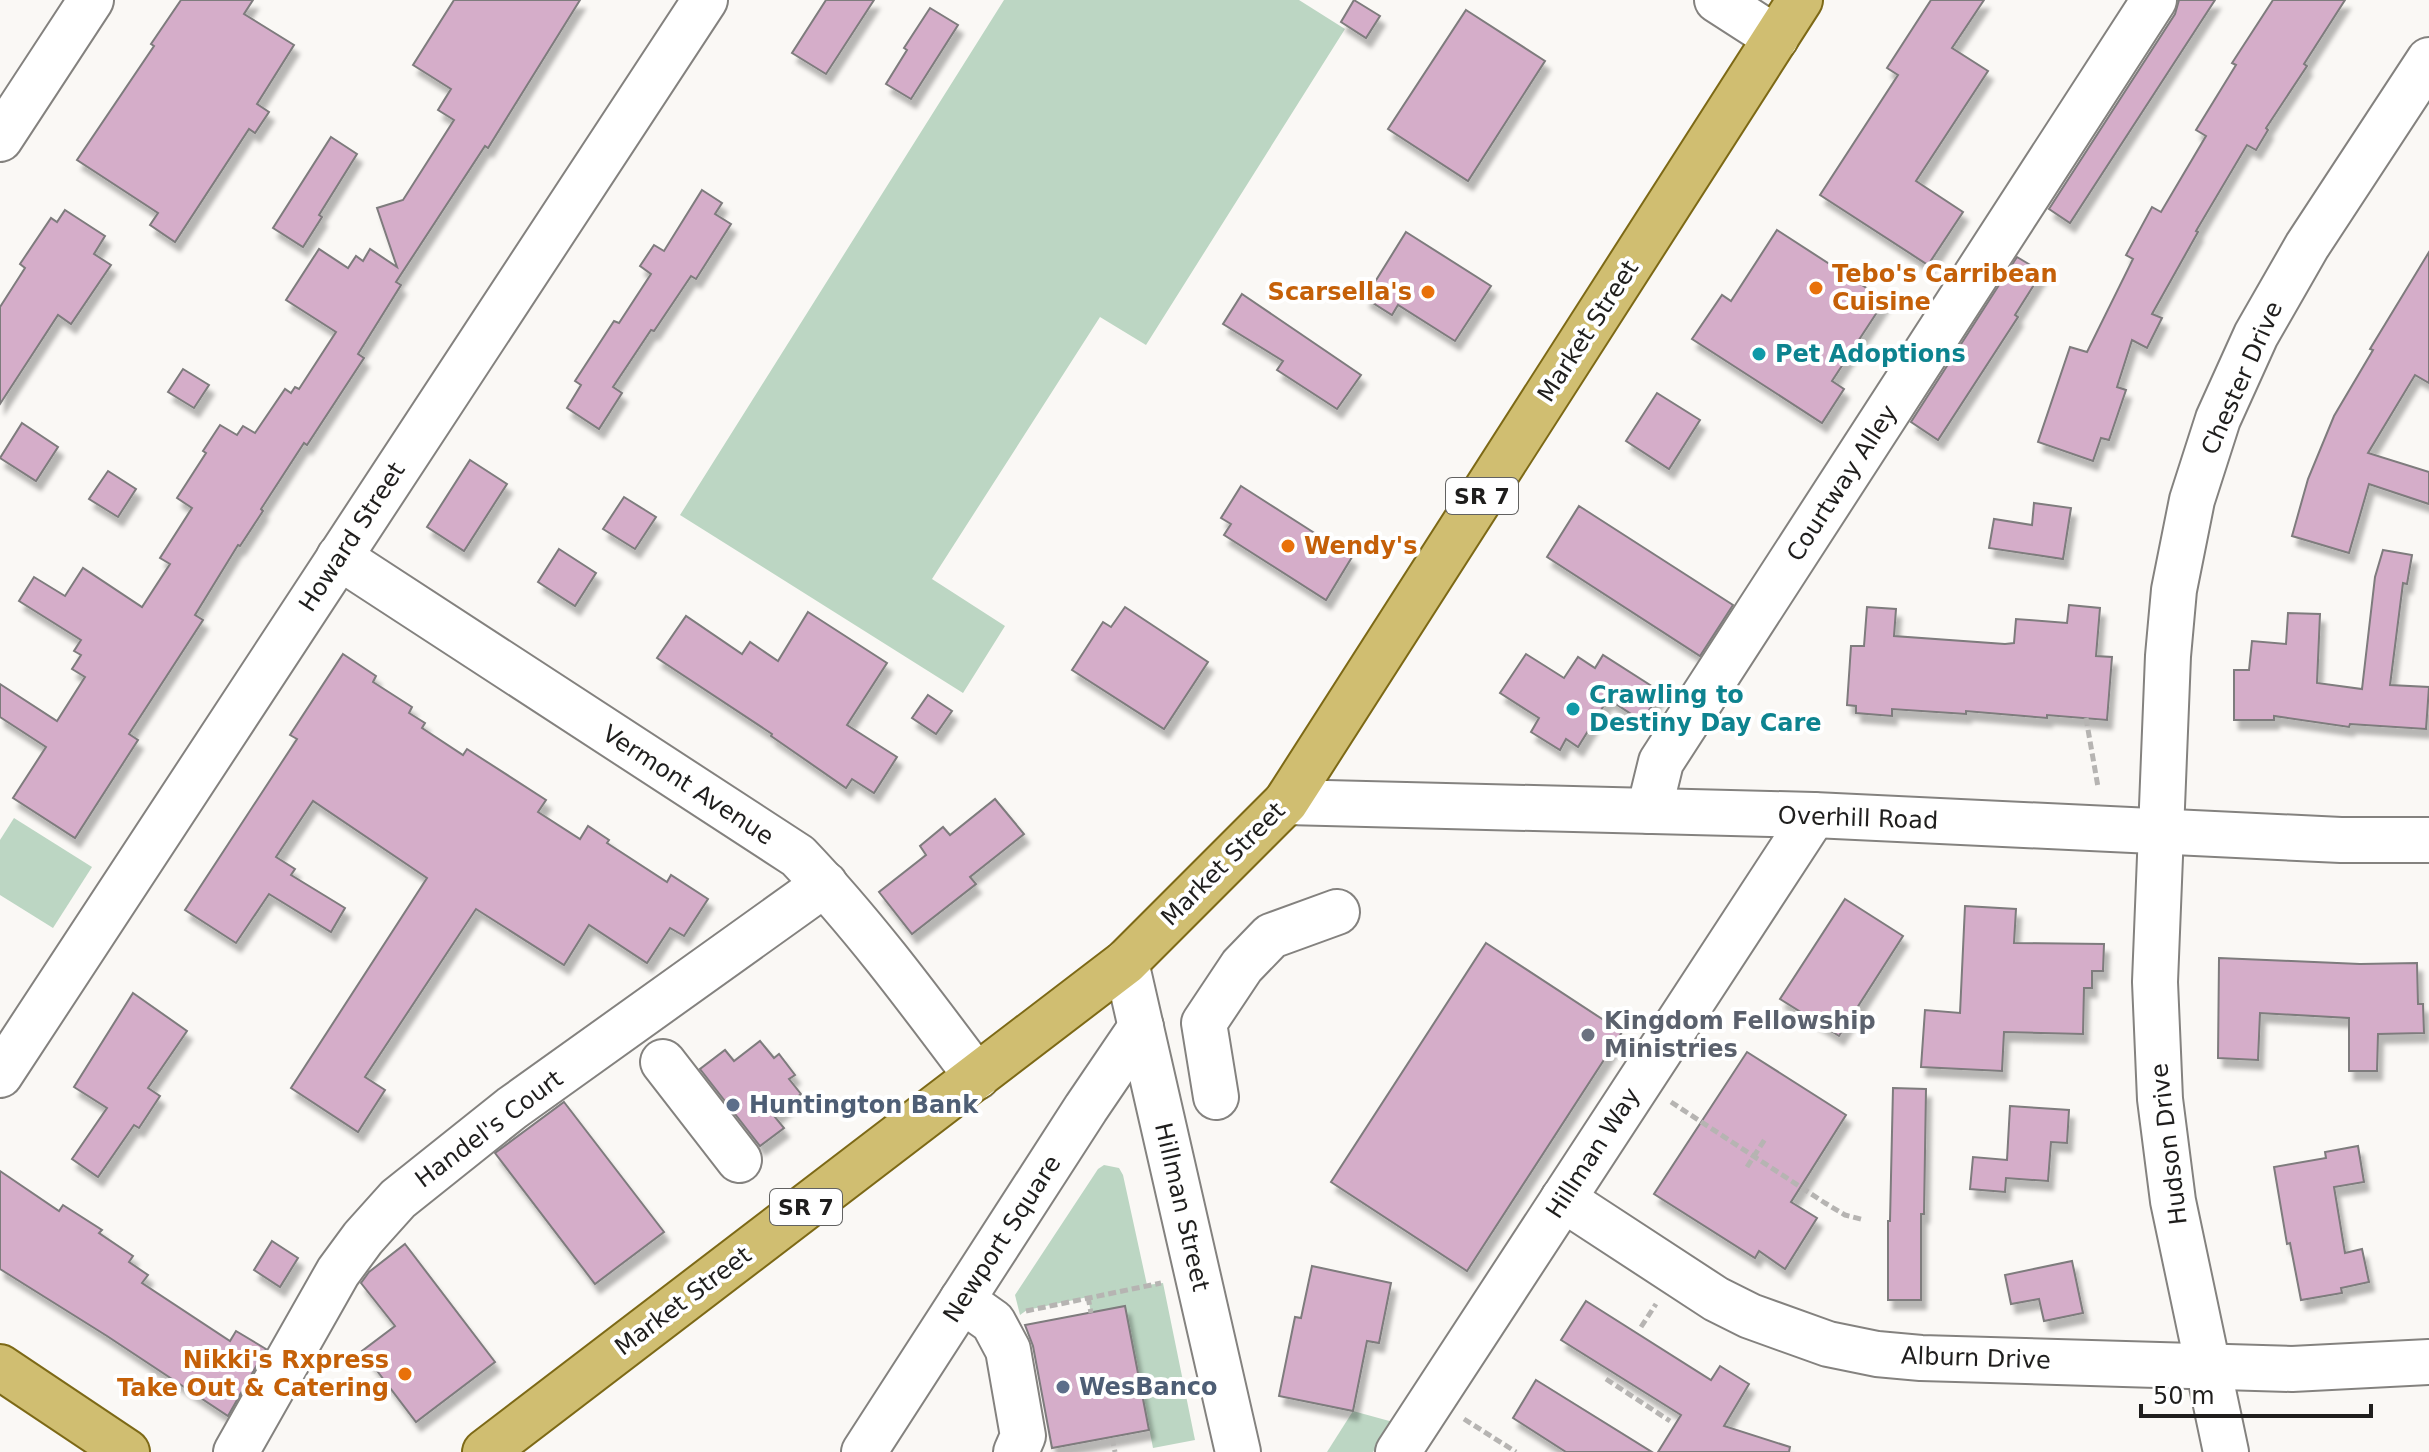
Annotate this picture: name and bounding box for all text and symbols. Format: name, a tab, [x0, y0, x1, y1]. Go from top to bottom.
street label: Market Street	[1532, 255, 1644, 407]
place label: Tebo's Carribean Cuisine	[1832, 260, 2058, 316]
place label: Scarsella's	[1268, 278, 1412, 306]
marker: Tebo's Carribean Cuisine	[1807, 279, 1825, 297]
marker: Scarsella's	[1419, 283, 1437, 301]
street label: Chester Drive	[2196, 297, 2288, 459]
place label: Pet Adoptions	[1775, 340, 1966, 368]
marker: Pet Adoptions	[1750, 345, 1768, 363]
street label: Courtway Alley	[1781, 400, 1903, 566]
street label: Howard Street	[293, 457, 411, 617]
road number: SR 7	[1446, 478, 1518, 514]
place label: Wendy's	[1304, 532, 1417, 560]
marker: Wendy's	[1279, 537, 1297, 555]
place label: Crawling to Destiny Day Care	[1589, 681, 1822, 737]
marker: Crawling to Destiny Day Care	[1564, 700, 1582, 718]
street label: Vermont Avenue	[597, 719, 779, 851]
street label: Market Street	[1155, 796, 1291, 932]
street label: Overhill Road	[1777, 801, 1939, 835]
place label: Kingdom Fellowship Ministries	[1604, 1007, 1876, 1063]
marker: Kingdom Fellowship Ministries	[1579, 1026, 1597, 1044]
street label: Hudson Drive	[2145, 1062, 2193, 1226]
street label: Handel's Court	[410, 1064, 568, 1194]
street label: Hillman Way	[1540, 1082, 1646, 1224]
place label: Huntington Bank	[749, 1091, 979, 1119]
marker: Huntington Bank	[724, 1096, 742, 1114]
street label: Hillman Street	[1149, 1120, 1215, 1294]
street label: Newport Square	[938, 1150, 1066, 1328]
road number: SR 7	[770, 1189, 842, 1225]
street label: Market Street	[609, 1241, 757, 1361]
street label: Alburn Drive	[1901, 1341, 2051, 1375]
place label: Nikki's Rxpress Take Out & Catering	[117, 1346, 389, 1402]
marker: Nikki's Rxpress Take Out & Catering	[396, 1365, 414, 1383]
scale bar	[2141, 1368, 2371, 1418]
place label: WesBanco	[1079, 1373, 1217, 1401]
marker: WesBanco	[1054, 1378, 1072, 1396]
text: 50 m	[2153, 1382, 2215, 1410]

